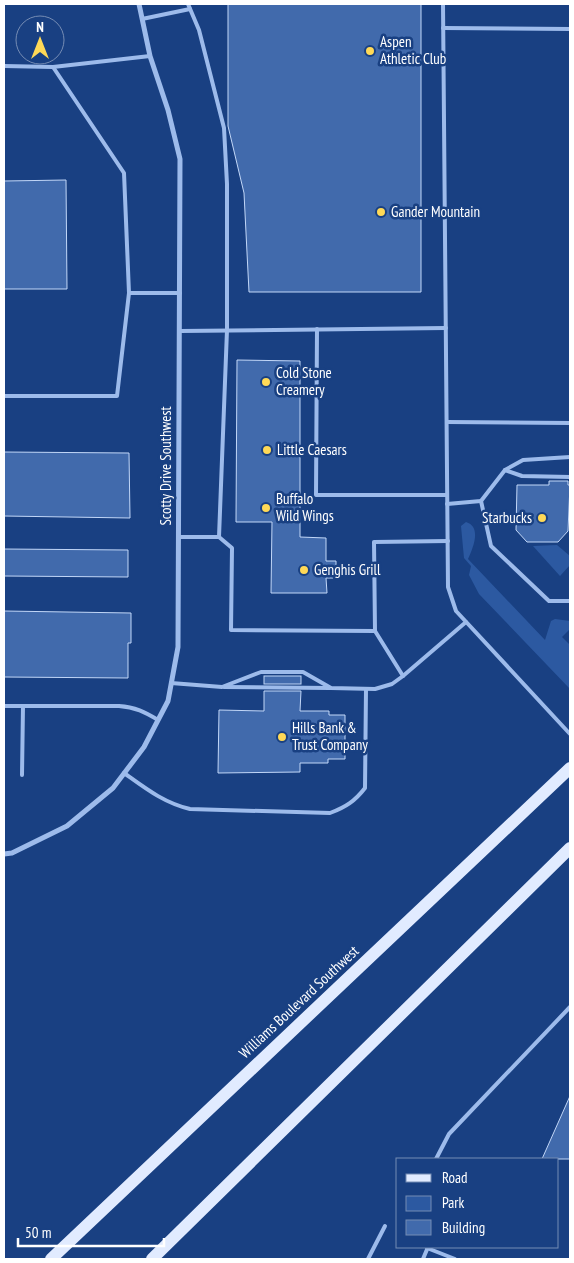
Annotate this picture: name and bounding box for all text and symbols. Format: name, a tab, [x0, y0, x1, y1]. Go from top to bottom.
north arrow	[15, 15, 65, 65]
text: N	[36, 18, 44, 36]
place label: Aspen Athletic Club	[380, 32, 446, 68]
marker: Aspen Athletic Club	[364, 45, 376, 57]
place label: Gander Mountain	[391, 202, 480, 221]
marker: Gander Mountain	[375, 206, 387, 218]
place label: Cold Stone Creamery	[276, 363, 332, 399]
marker: Cold Stone Creamery	[260, 376, 272, 388]
street label: Scotty Drive Southwest	[156, 406, 175, 526]
place label: Little Caesars	[277, 440, 347, 459]
marker: Little Caesars	[261, 444, 273, 456]
place label: Buffalo Wild Wings	[276, 489, 334, 525]
marker: Buffalo Wild Wings	[260, 502, 272, 514]
place label: Starbucks	[482, 508, 532, 527]
marker: Starbucks	[536, 512, 548, 524]
place label: Genghis Grill	[314, 560, 381, 579]
marker: Genghis Grill	[298, 564, 310, 576]
place label: Hills Bank & Trust Company	[292, 718, 368, 754]
marker: Hills Bank & Trust Company	[276, 731, 288, 743]
street label: Williams Boulevard Southwest	[235, 941, 363, 1062]
legend	[396, 1158, 559, 1248]
text: Road	[442, 1168, 468, 1187]
text: Park	[442, 1193, 464, 1212]
scale bar	[18, 1216, 164, 1248]
text: Building	[442, 1218, 485, 1237]
text: 50 m	[25, 1223, 51, 1242]

